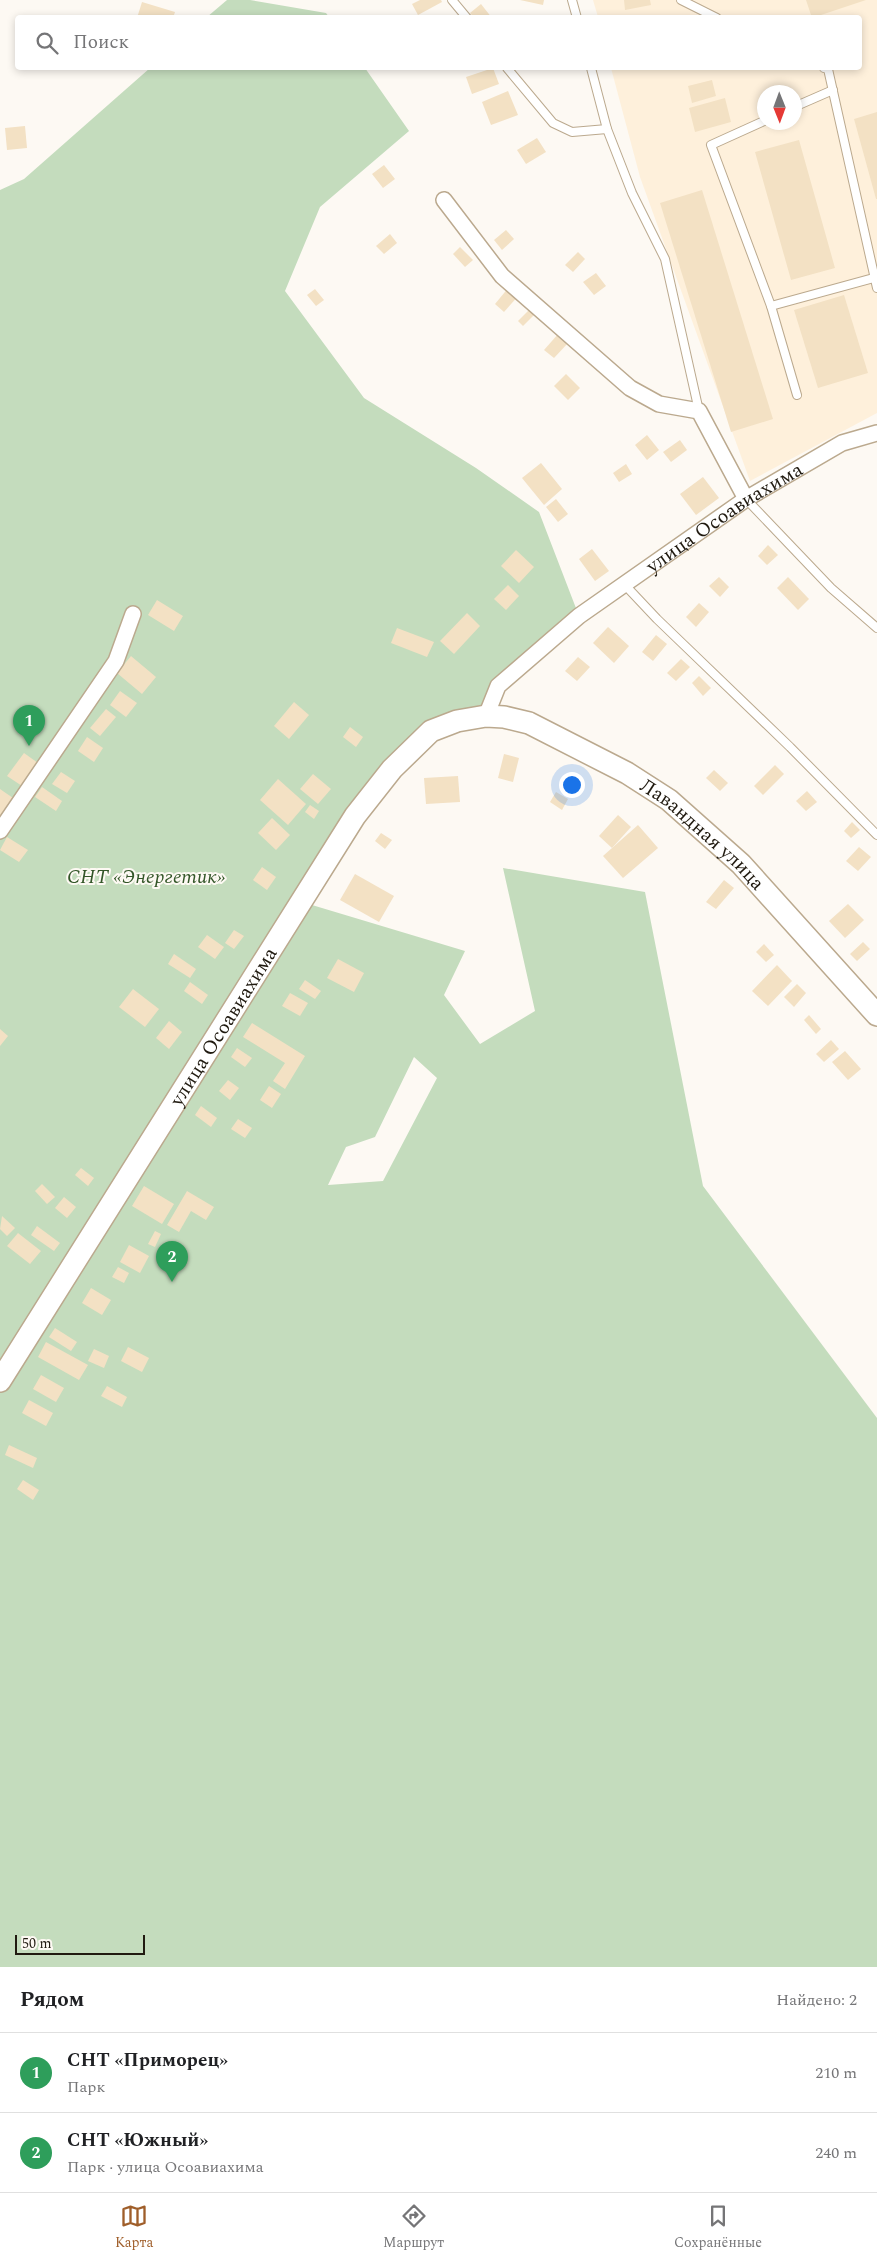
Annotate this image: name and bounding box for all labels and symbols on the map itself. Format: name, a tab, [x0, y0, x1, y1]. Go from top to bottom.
north arrow	[757, 85, 802, 130]
street label: улица Осоавиахима	[639, 455, 809, 581]
pin: 1	[13, 705, 45, 746]
street label: Лавандная улица	[634, 771, 772, 897]
your location	[559, 772, 585, 798]
park label: СНТ «Энергетик»	[67, 862, 226, 892]
street label: улица Осоавиахима	[162, 941, 285, 1113]
pin: 2	[156, 1241, 188, 1282]
scale bar	[15, 1932, 145, 1955]

